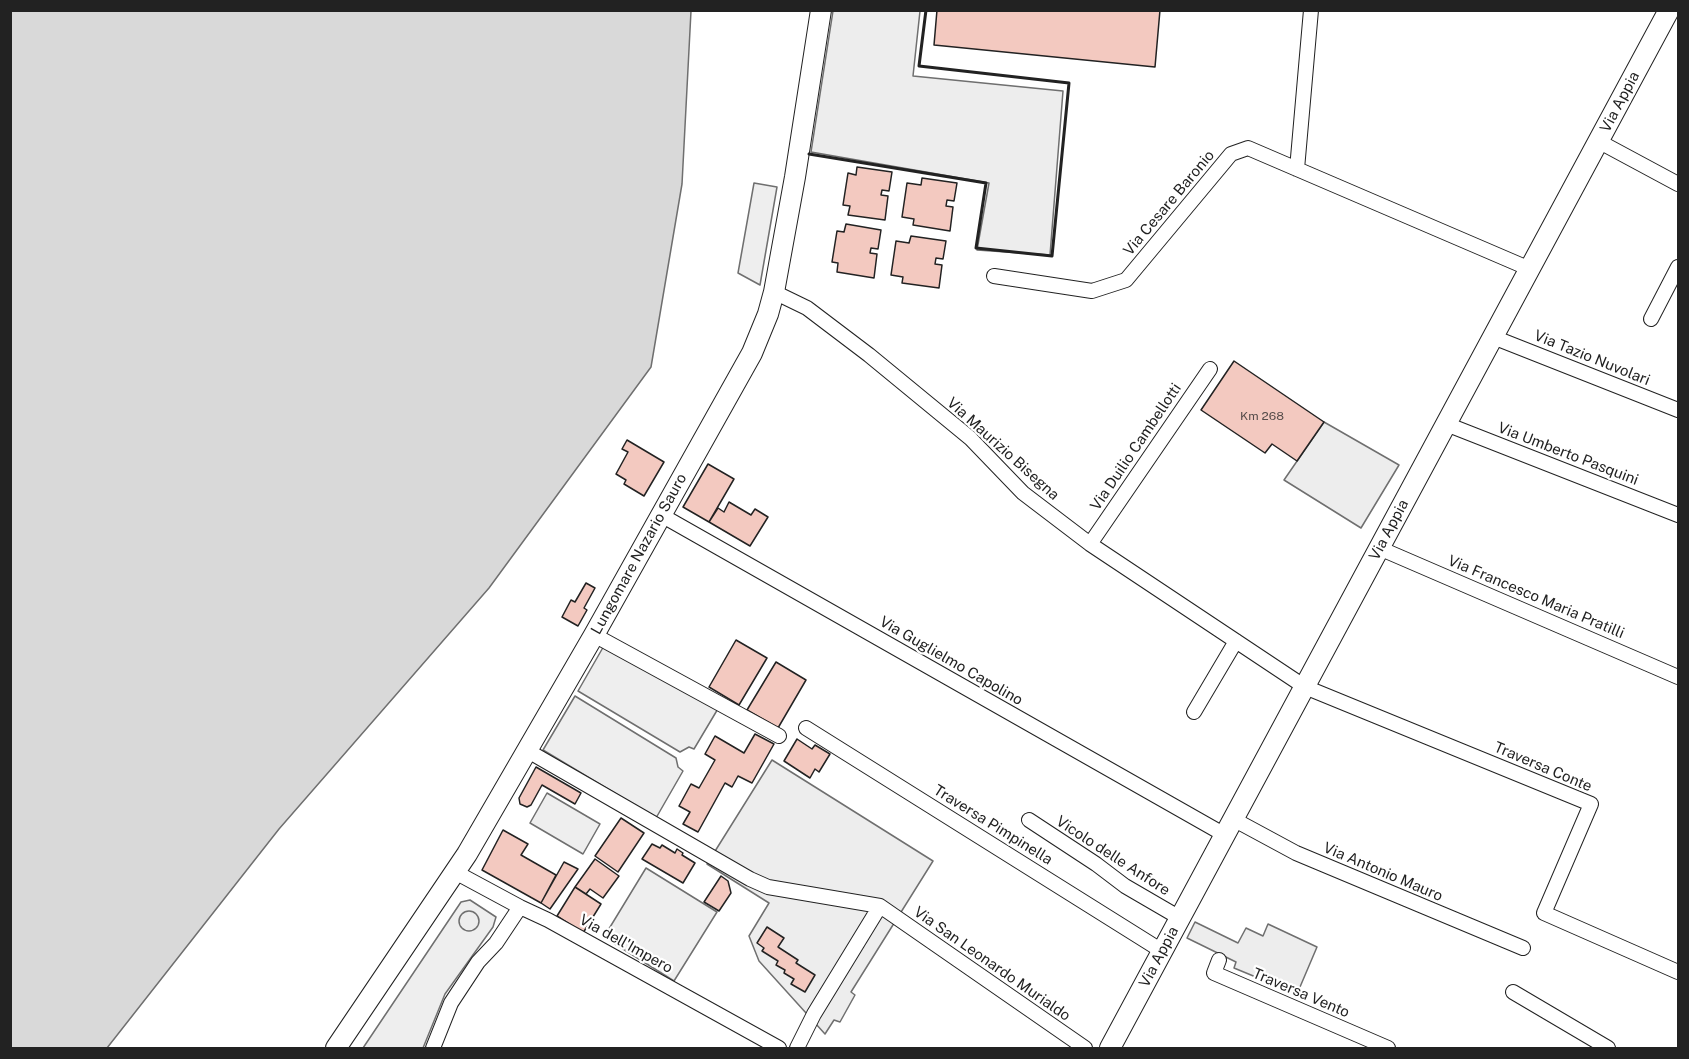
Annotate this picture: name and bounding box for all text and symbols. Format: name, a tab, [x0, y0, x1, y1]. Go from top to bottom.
street label: Via Appia	[1596, 69, 1644, 135]
street label: Via Cesare Baronio	[1120, 147, 1218, 259]
street label: Via Tazio Nuvolari	[1531, 327, 1653, 389]
street label: Via Duilio Cambellotti	[1087, 380, 1185, 514]
street label: Via Maurizio Bisegna	[943, 394, 1063, 504]
house number: Km 268	[1240, 409, 1284, 423]
street label: Via Umberto Pasquini	[1495, 419, 1641, 489]
street label: Lungomare Nazario Sauro	[587, 470, 691, 638]
street label: Via Appia	[1365, 497, 1413, 563]
street label: Via Francesco Maria Pratilli	[1445, 552, 1627, 642]
street label: Via Guglielmo Capolino	[876, 613, 1026, 709]
street label: Traversa Conte	[1491, 738, 1595, 796]
street label: Traversa Pimpinella	[930, 781, 1056, 869]
street label: Vicolo delle Anfore	[1053, 812, 1173, 900]
street label: Via Antonio Mauro	[1321, 839, 1445, 905]
street label: Via San Leonardo Murialdo	[910, 903, 1074, 1025]
street label: Via dell'Impero	[576, 911, 676, 977]
street label: Via Appia	[1135, 924, 1183, 990]
street label: Traversa Vento	[1250, 964, 1352, 1022]

